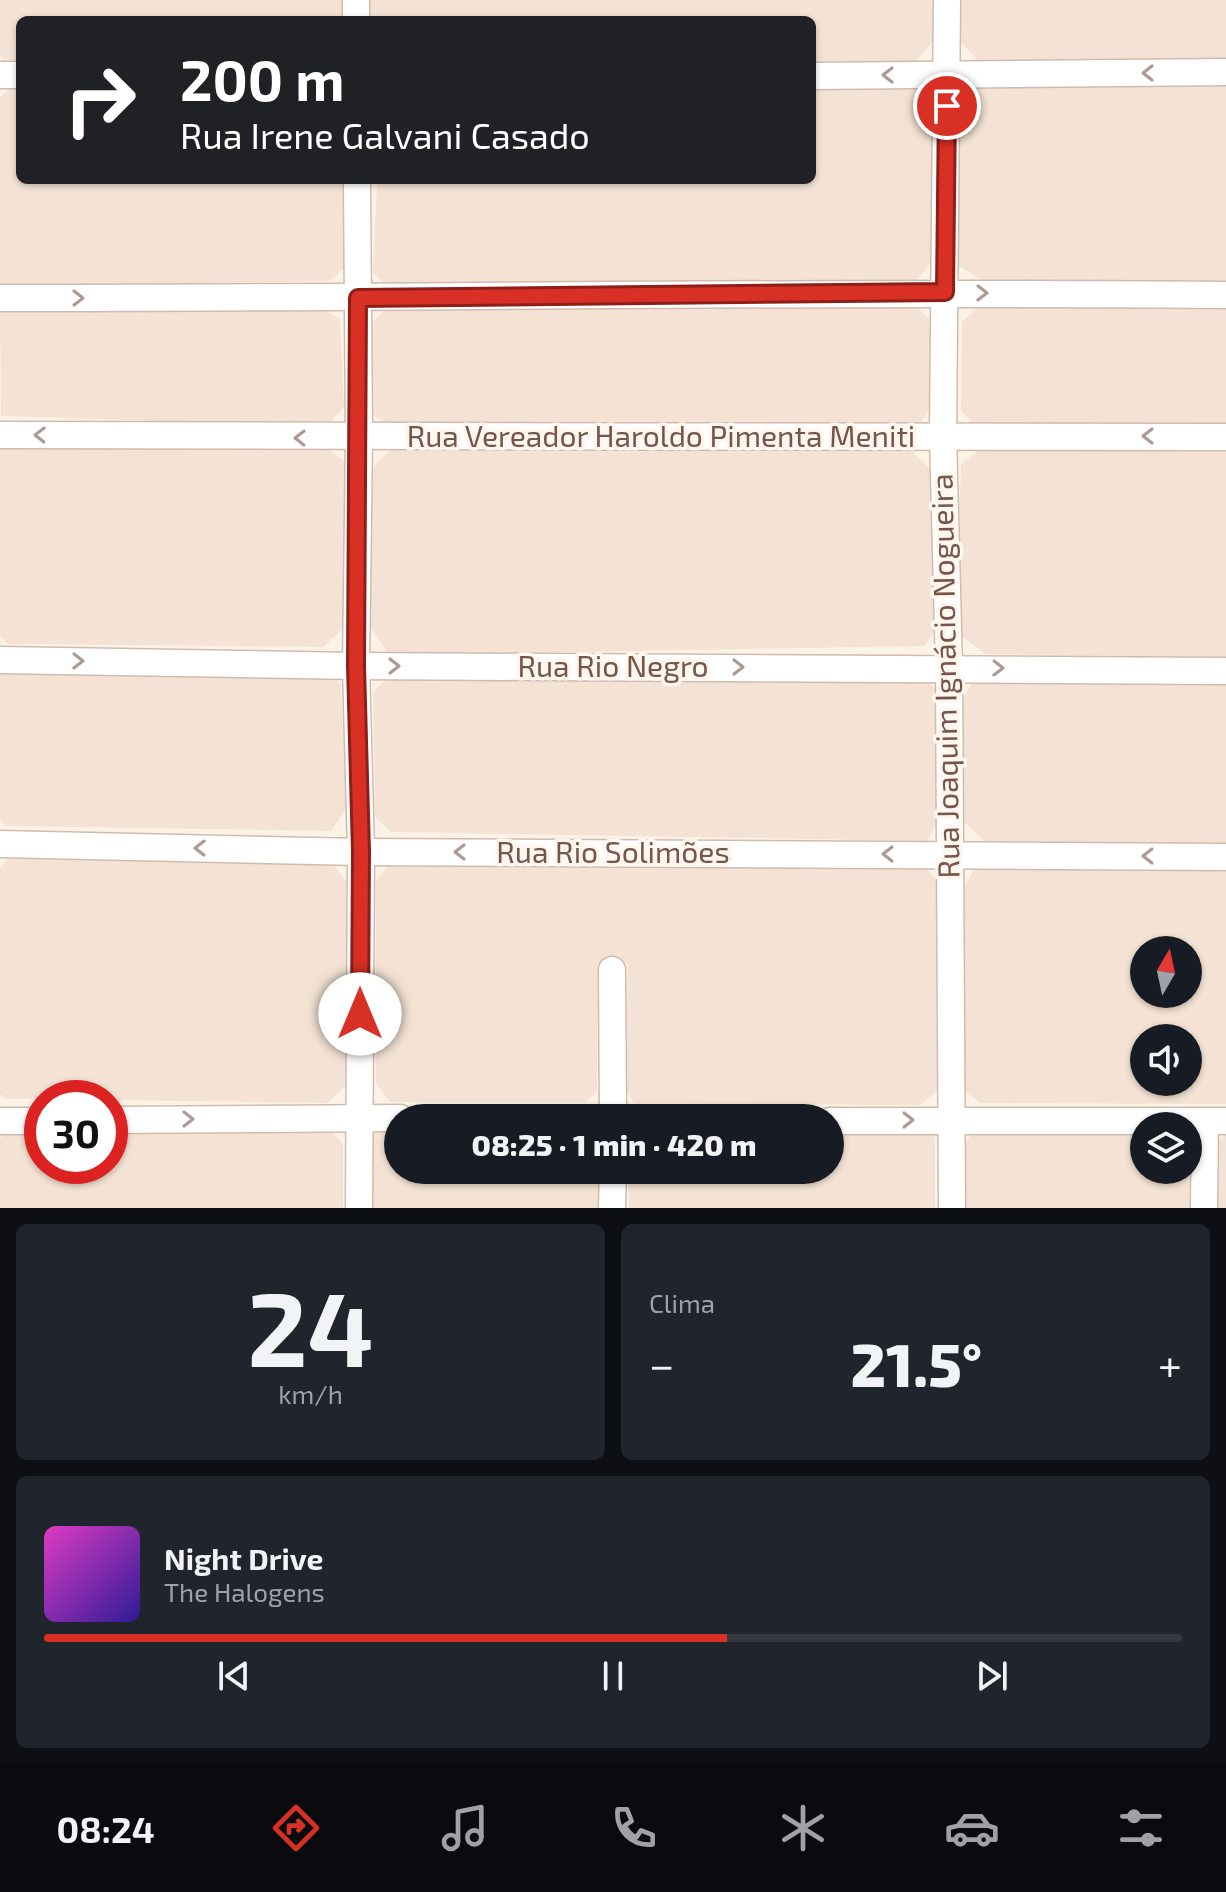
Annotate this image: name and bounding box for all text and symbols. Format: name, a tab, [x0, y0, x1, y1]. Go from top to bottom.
text: 200 m	[180, 45, 345, 112]
icon: right	[48, 48, 152, 152]
one-way arrow	[1141, 64, 1154, 82]
one-way arrow	[881, 66, 894, 84]
pin	[913, 72, 981, 140]
icon: arrive	[925, 84, 969, 128]
text: Rua Irene Galvani Casado	[180, 113, 590, 156]
one-way arrow	[976, 284, 989, 302]
one-way arrow	[72, 289, 85, 307]
street label: Rua Vereador Haroldo Pimenta Meniti	[407, 417, 915, 453]
one-way arrow	[33, 426, 46, 444]
one-way arrow	[1141, 427, 1154, 445]
one-way arrow	[293, 429, 306, 446]
street label: Rua Joaquim Ignácio Nogueira	[922, 473, 966, 879]
street label: Rua Rio Negro	[517, 647, 709, 683]
one-way arrow	[72, 653, 85, 670]
one-way arrow	[388, 657, 401, 675]
one-way arrow	[732, 658, 745, 676]
one-way arrow	[992, 660, 1005, 677]
street label: Rua Rio Solimões	[496, 833, 730, 869]
one-way arrow	[193, 840, 206, 857]
one-way arrow	[453, 843, 466, 861]
one-way arrow	[881, 845, 894, 863]
one-way arrow	[1141, 847, 1154, 865]
north arrow	[1130, 936, 1202, 1008]
map controls	[1130, 936, 1202, 1184]
position arrow	[318, 972, 402, 1056]
button: sound	[1130, 1024, 1202, 1096]
speed limit sign: 30	[24, 1080, 128, 1184]
one-way arrow	[182, 1110, 195, 1128]
one-way arrow	[902, 1111, 915, 1129]
button: layers	[1130, 1112, 1202, 1184]
text: 08:25 · 1 min · 420 m	[472, 1126, 756, 1162]
text: 24	[247, 1263, 374, 1388]
text: Clima	[649, 1287, 715, 1318]
text: 21.5°	[851, 1327, 982, 1399]
text: −	[649, 1337, 675, 1390]
text: +	[1158, 1337, 1182, 1390]
text: km/h	[278, 1378, 343, 1409]
text: Night Drive	[164, 1540, 323, 1576]
text: The Halogens	[164, 1576, 325, 1607]
icon: previous	[212, 1654, 256, 1698]
icon: pause	[591, 1654, 635, 1698]
icon: next	[970, 1654, 1014, 1698]
icon: directions	[268, 1800, 324, 1856]
icon: music	[437, 1800, 493, 1856]
icon: phone	[606, 1800, 662, 1856]
icon: climate	[775, 1800, 831, 1856]
icon: car	[944, 1800, 1000, 1856]
icon: filters	[1113, 1800, 1169, 1856]
text: 08:24	[57, 1807, 155, 1850]

